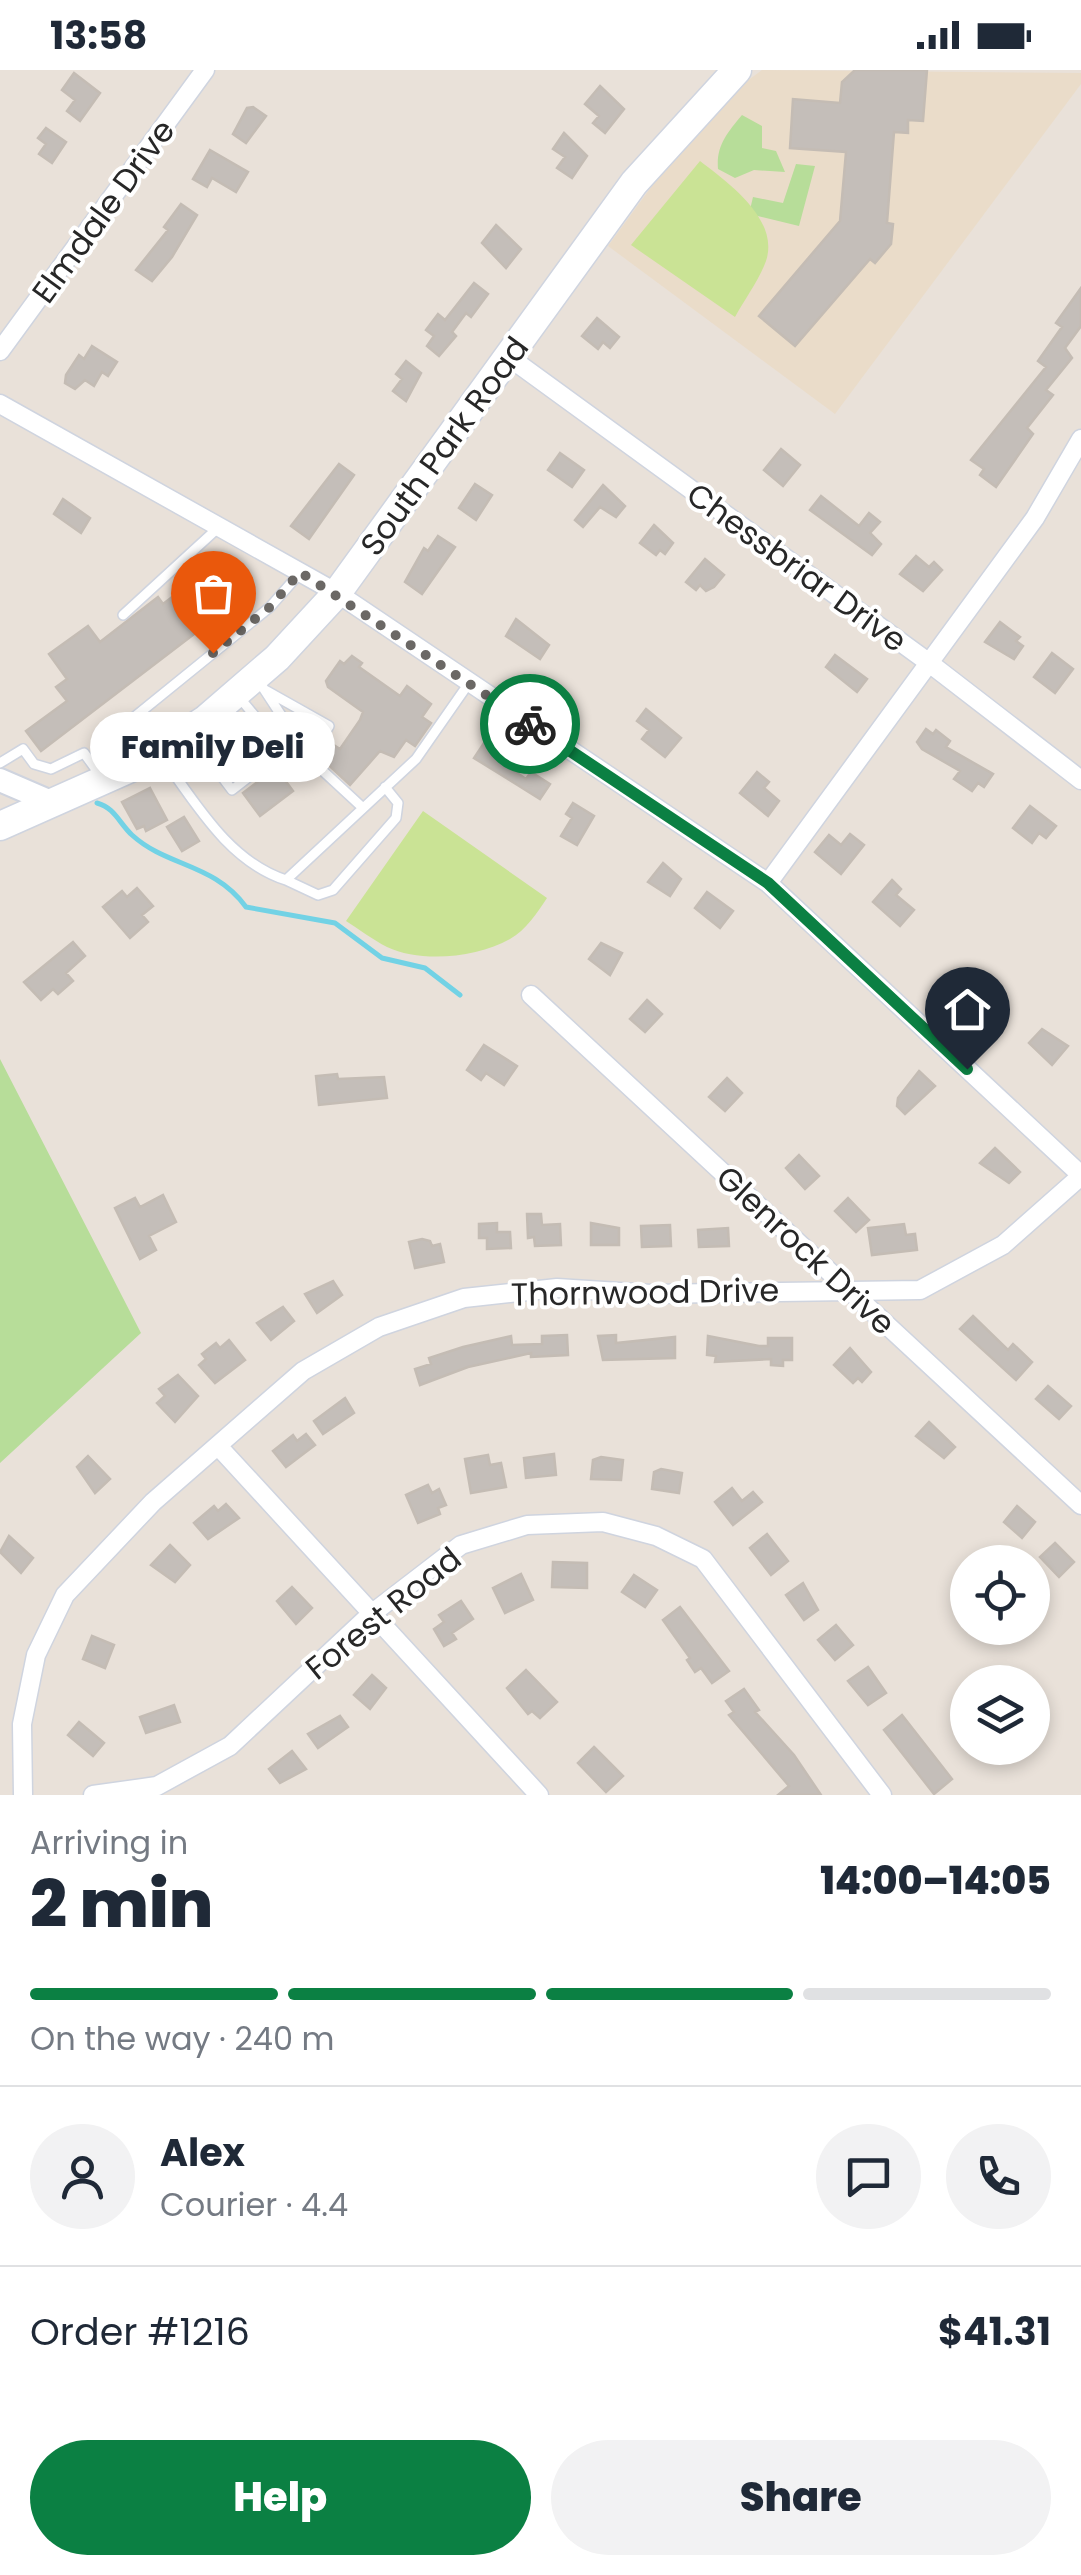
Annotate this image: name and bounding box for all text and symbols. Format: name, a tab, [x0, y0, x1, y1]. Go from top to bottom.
text: 13:58	[50, 9, 147, 62]
street label: Elmdale Drive	[21, 110, 185, 312]
street label: South Park Road	[349, 327, 539, 565]
street label: Chessbriar Drive	[678, 472, 916, 662]
pin	[171, 551, 256, 654]
icon: bag	[186, 566, 241, 621]
courier	[480, 674, 580, 774]
icon: bike	[503, 697, 558, 752]
callout: Family Deli	[90, 713, 336, 783]
text: Family Deli	[121, 724, 304, 769]
pin	[925, 967, 1010, 1070]
icon: home	[940, 982, 995, 1037]
street label: Glenrock Drive	[706, 1155, 906, 1345]
street label: Thornwood Drive	[510, 1267, 780, 1317]
street label: Forest Road	[296, 1536, 470, 1690]
map controls	[950, 1545, 1050, 1765]
button: locate	[950, 1545, 1050, 1645]
button: layers	[950, 1665, 1050, 1765]
text: Arriving in	[30, 1820, 188, 1865]
text: 14:00–14:05	[820, 1854, 1051, 1907]
text: 2 min	[30, 1859, 213, 1950]
text: On the way · 240 m	[30, 2016, 335, 2061]
button: person	[30, 2124, 135, 2229]
button: chat	[816, 2124, 921, 2229]
button: phone	[946, 2124, 1051, 2229]
text: Alex	[160, 2126, 245, 2179]
text: Courier · 4.4	[160, 2182, 348, 2227]
text: Order #1216	[30, 2305, 250, 2358]
text: $41.31	[938, 2305, 1051, 2358]
button: Help	[30, 2440, 531, 2555]
button: Share	[551, 2440, 1051, 2555]

